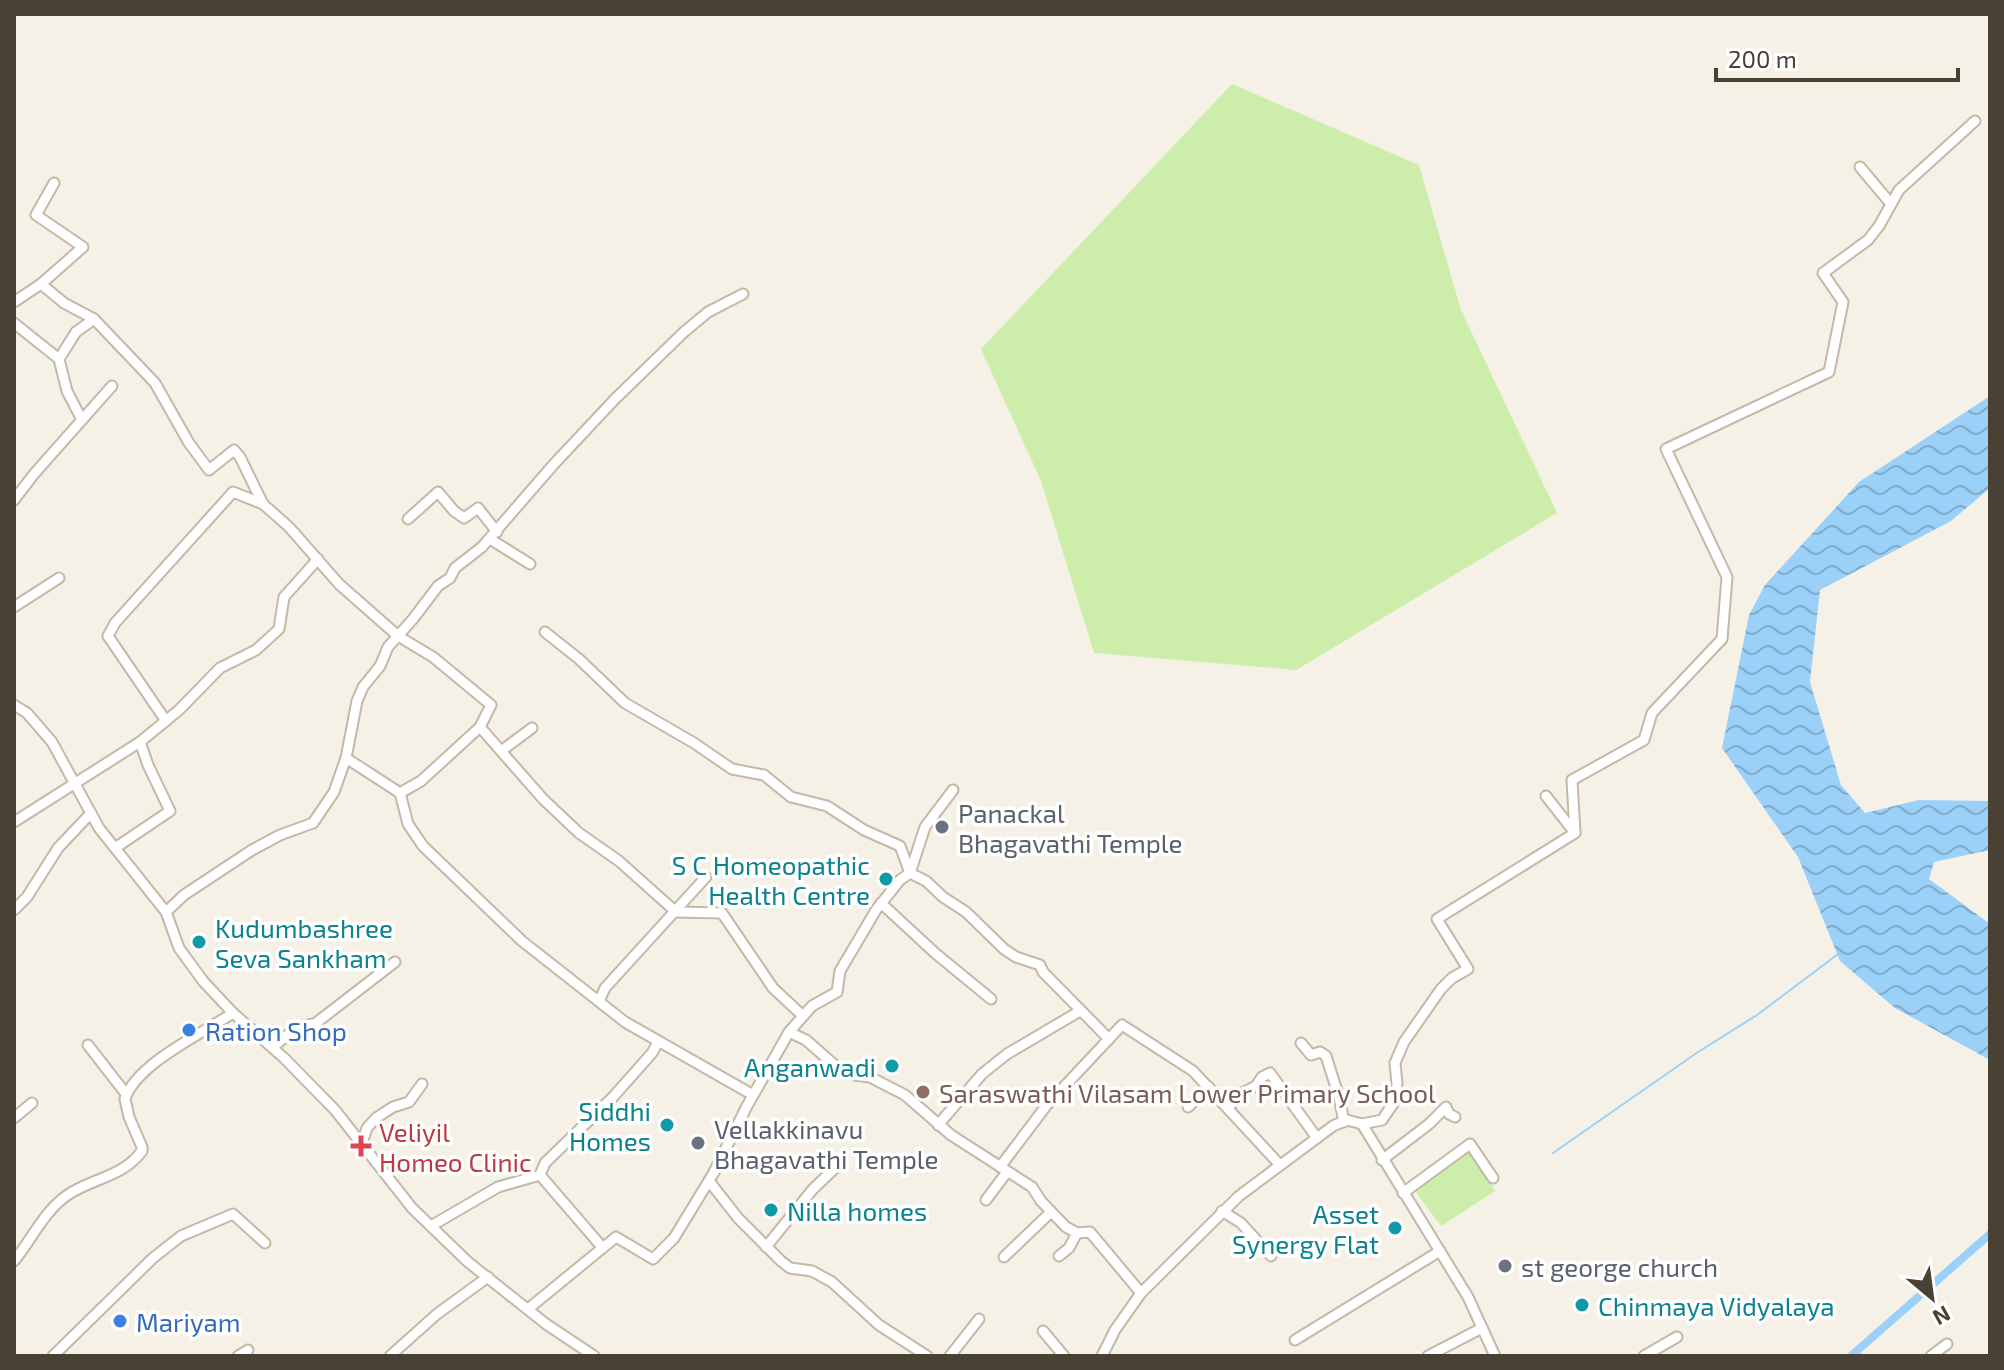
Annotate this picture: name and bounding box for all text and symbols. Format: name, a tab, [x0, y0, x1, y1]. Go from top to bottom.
scale bar	[1716, 32, 1958, 82]
text: 200 m	[1728, 44, 1797, 73]
place label: Panackal Bhagavathi Temple	[958, 797, 1182, 858]
marker: Panackal Bhagavathi Temple	[933, 818, 951, 836]
place label: S C Homeopathic Health Centre	[672, 849, 870, 910]
marker: S C Homeopathic Health Centre	[877, 870, 895, 888]
place label: Kudumbashree Seva Sankham	[215, 912, 393, 973]
marker: Kudumbashree Seva Sankham	[190, 933, 208, 951]
place label: Ration Shop	[205, 1015, 347, 1046]
marker: Ration Shop	[180, 1021, 198, 1039]
place label: Anganwadi	[744, 1051, 876, 1082]
marker: Anganwadi	[883, 1057, 901, 1075]
place label: Saraswathi Vilasam Lower Primary School	[939, 1077, 1436, 1108]
marker: Saraswathi Vilasam Lower Primary School	[914, 1083, 932, 1101]
place label: Siddhi Homes	[569, 1095, 651, 1156]
place label: Vellakkinavu Bhagavathi Temple	[714, 1113, 938, 1174]
place label: Veliyil Homeo Clinic	[379, 1116, 532, 1177]
marker: Siddhi Homes	[658, 1116, 676, 1134]
marker: Vellakkinavu Bhagavathi Temple	[689, 1134, 707, 1152]
marker: Veliyil Homeo Clinic	[350, 1135, 372, 1157]
place label: Nilla homes	[787, 1195, 927, 1226]
place label: Asset Synergy Flat	[1232, 1198, 1379, 1259]
marker: Nilla homes	[762, 1201, 780, 1219]
marker: Asset Synergy Flat	[1386, 1219, 1404, 1237]
place label: st george church	[1521, 1251, 1718, 1282]
marker: st george church	[1496, 1257, 1514, 1275]
north arrow	[1892, 1258, 1972, 1338]
place label: Chinmaya Vidyalaya	[1598, 1290, 1835, 1321]
marker: Chinmaya Vidyalaya	[1573, 1296, 1591, 1314]
text: N	[1929, 1301, 1955, 1332]
place label: Mariyam	[136, 1306, 241, 1337]
marker: Mariyam	[111, 1312, 129, 1330]

